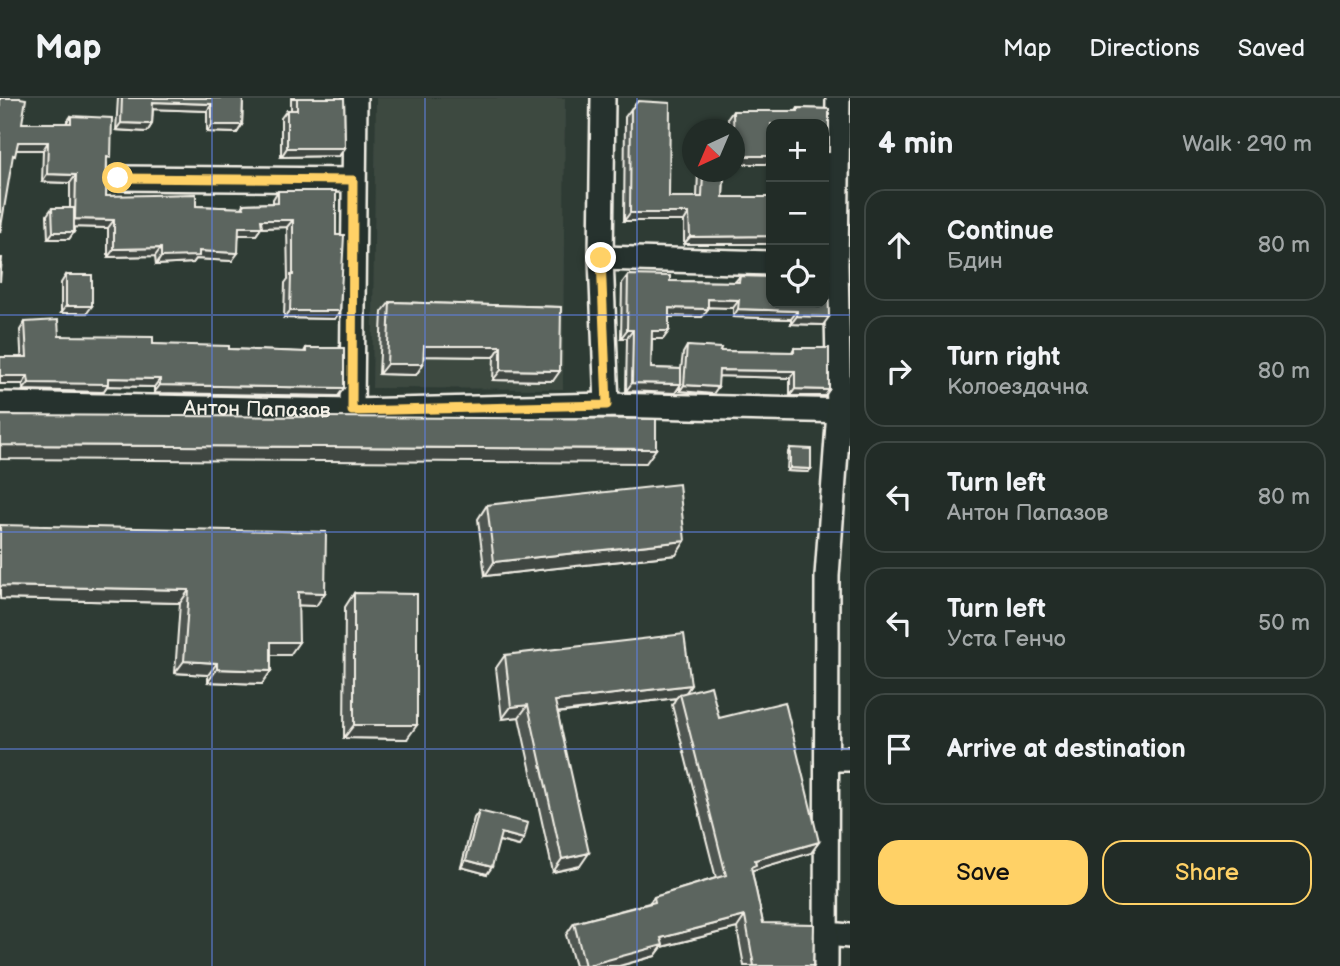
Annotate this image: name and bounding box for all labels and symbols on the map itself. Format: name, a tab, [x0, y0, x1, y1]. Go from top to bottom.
north arrow	[682, 119, 745, 182]
route start	[102, 162, 133, 193]
route end	[585, 242, 616, 273]
street label: Антон Папазов	[182, 396, 331, 424]

